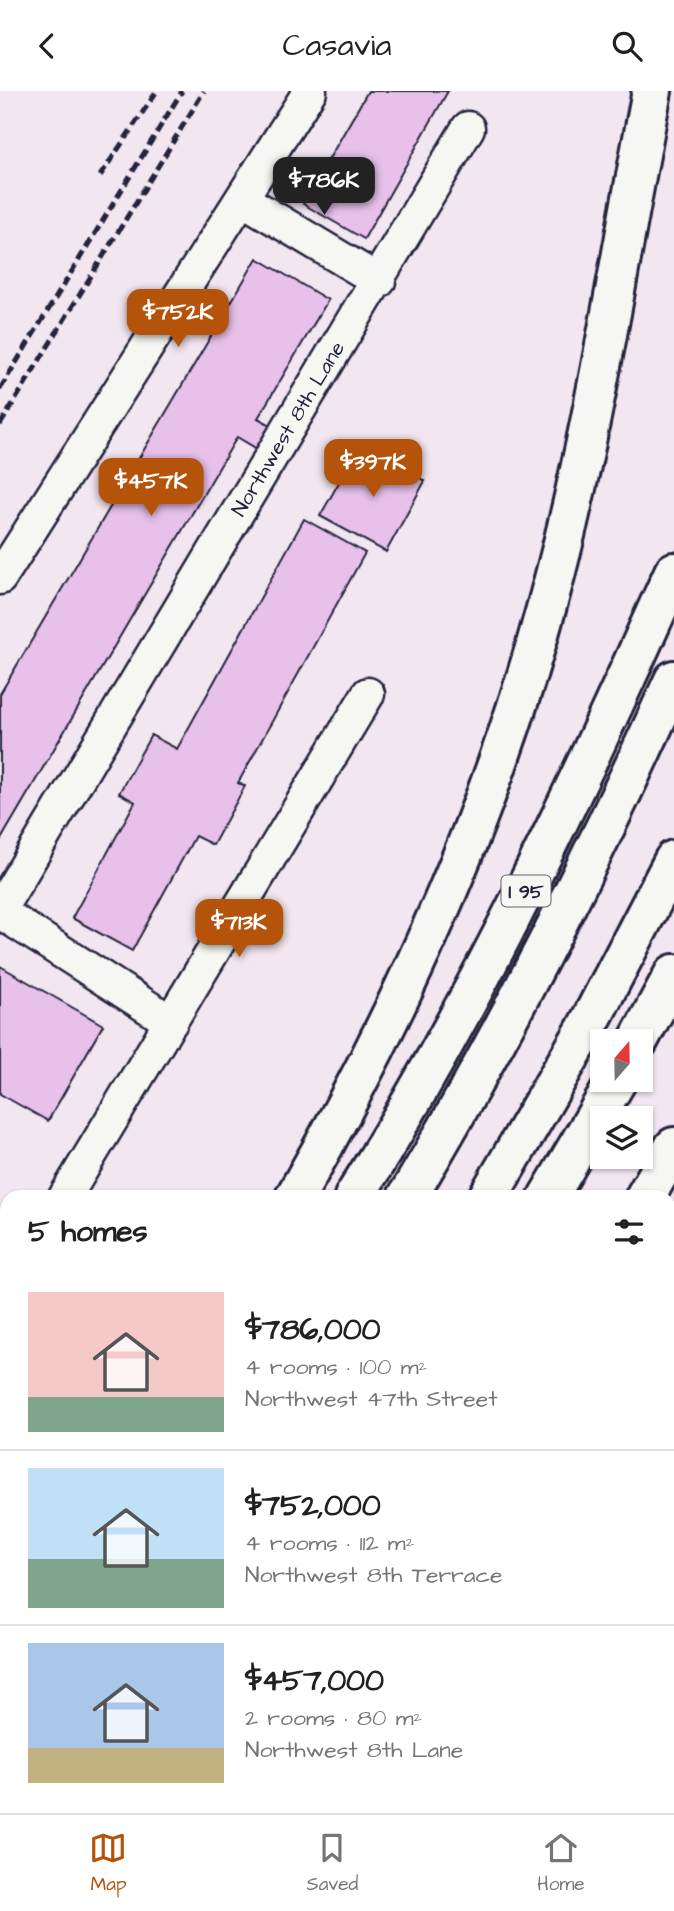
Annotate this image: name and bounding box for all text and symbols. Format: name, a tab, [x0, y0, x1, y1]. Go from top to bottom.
text: Casavia	[283, 23, 392, 68]
icon: back	[28, 27, 66, 65]
icon: search	[608, 27, 646, 65]
pin: $786K	[275, 157, 373, 217]
text: $786K	[289, 164, 359, 196]
pin: $752K	[129, 289, 227, 349]
text: $752K	[143, 296, 213, 328]
street label: Northwest 8th Lane	[225, 336, 352, 522]
pin: $397K	[324, 439, 422, 499]
text: $397K	[340, 446, 406, 478]
pin: $457K	[102, 459, 200, 518]
text: $457K	[115, 465, 187, 497]
road number: I 95	[502, 876, 550, 907]
pin: $713K	[190, 899, 288, 959]
text: $713K	[211, 906, 267, 938]
north arrow	[590, 1029, 653, 1092]
map controls	[590, 1029, 653, 1169]
button: layers	[590, 1106, 653, 1169]
text: 5 homes	[28, 1211, 148, 1253]
icon: filters	[610, 1213, 648, 1251]
text: $786,000	[245, 1309, 381, 1351]
icon: home	[84, 1320, 168, 1404]
text: 4 rooms · 100 m²	[245, 1351, 427, 1383]
text: Northwest 47th Street	[245, 1383, 497, 1415]
text: $752,000	[245, 1485, 381, 1527]
icon: home	[84, 1496, 168, 1580]
text: 4 rooms · 112 m²	[245, 1527, 414, 1559]
text: Northwest 8th Terrace	[245, 1559, 503, 1591]
text: $457,000	[245, 1660, 384, 1702]
icon: home	[84, 1671, 168, 1755]
text: 2 rooms · 80 m²	[245, 1702, 422, 1734]
text: Northwest 8th Lane	[245, 1734, 463, 1766]
tab: Map	[89, 1829, 127, 1898]
tab: Saved	[306, 1829, 358, 1898]
tab: Home	[537, 1829, 584, 1898]

